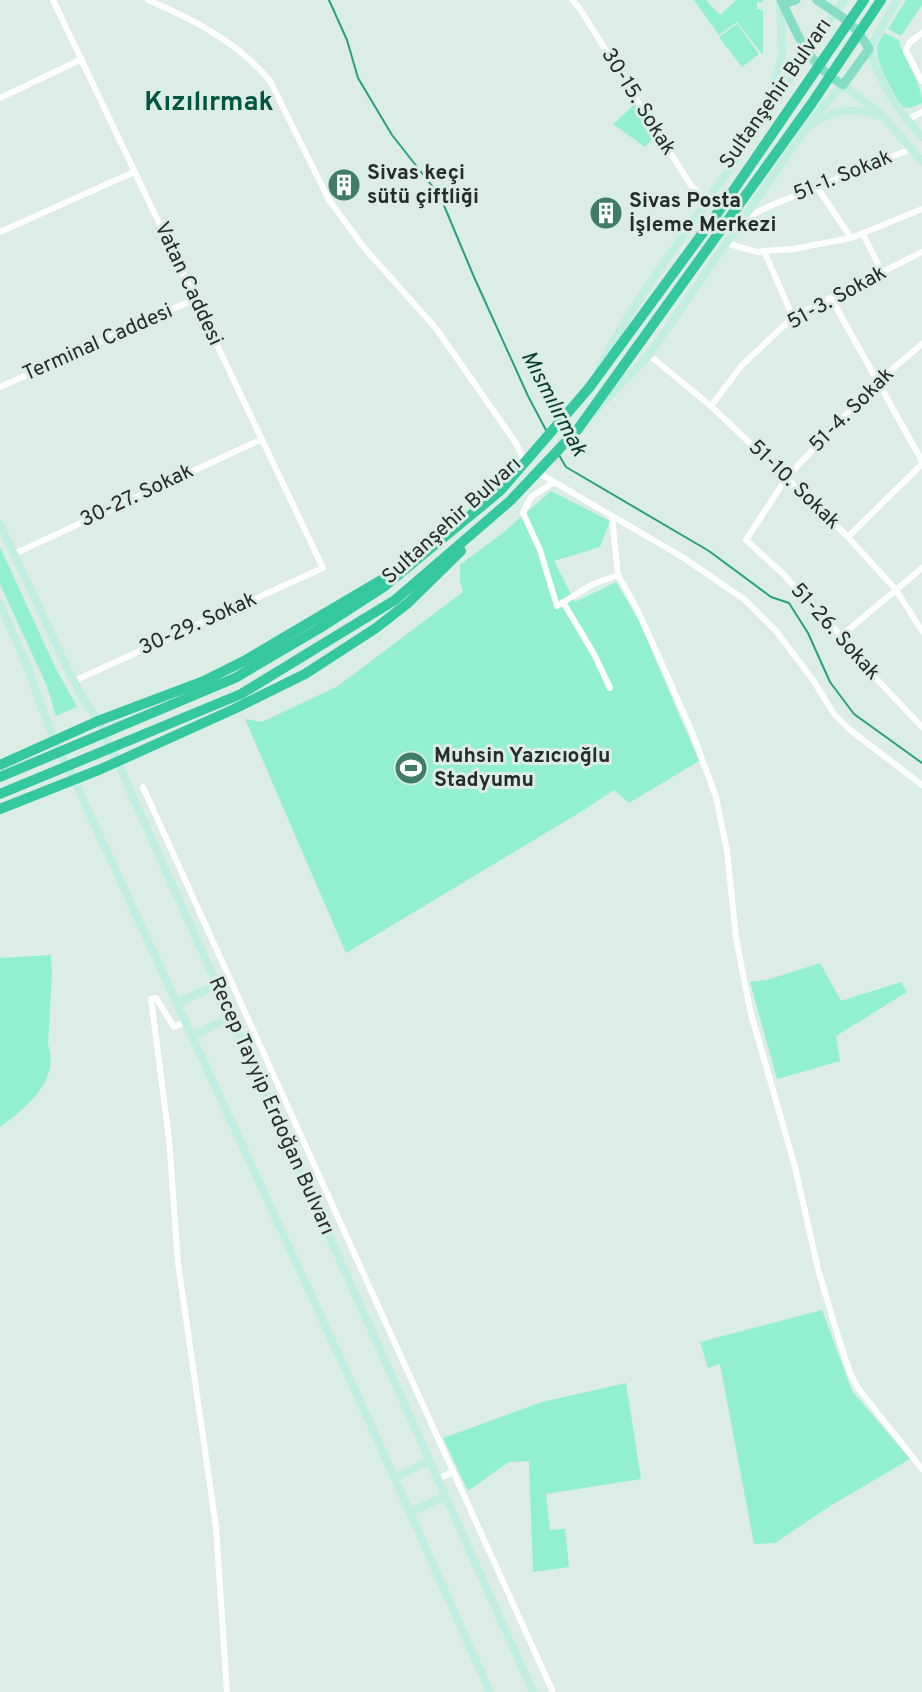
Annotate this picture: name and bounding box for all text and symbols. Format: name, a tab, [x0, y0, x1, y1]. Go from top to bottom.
street label: Sultanşehir Bulvarı	[714, 13, 838, 175]
street label: 30-15. Sokak	[594, 43, 682, 161]
district label: Kızılırmak	[144, 86, 274, 120]
street label: 51-1. Sokak	[790, 144, 896, 208]
place label: Sivas keçi sütü çiftliği	[367, 160, 479, 211]
building icon: Sivas keçi sütü çiftliği	[326, 167, 362, 203]
place label: Sivas Posta İşleme Merkezi	[629, 188, 776, 239]
building icon: Sivas Posta İşleme Merkezi	[588, 195, 624, 231]
street label: Vatan Caddesi	[148, 218, 228, 350]
street label: 51-3. Sokak	[783, 260, 891, 336]
street label: Terminal Caddesi	[19, 298, 177, 388]
water label: Mısmılırmak	[514, 347, 592, 462]
street label: 51-4. Sokak	[804, 362, 900, 458]
street label: 51-10. Sokak	[742, 434, 846, 536]
street label: Sultanşehir Bulvarı	[377, 451, 527, 591]
street label: 30-27. Sokak	[76, 458, 198, 534]
street label: 51-26. Sokak	[784, 578, 886, 686]
street label: 30-29. Sokak	[135, 586, 261, 662]
place label: Muhsin Yazıcıoğlu Stadyumu	[434, 743, 610, 794]
sports icon: Muhsin Yazıcıoğlu Stadyumu	[393, 750, 429, 786]
street label: Recep Tayyip Erdoğan Bulvarı	[202, 973, 340, 1239]

